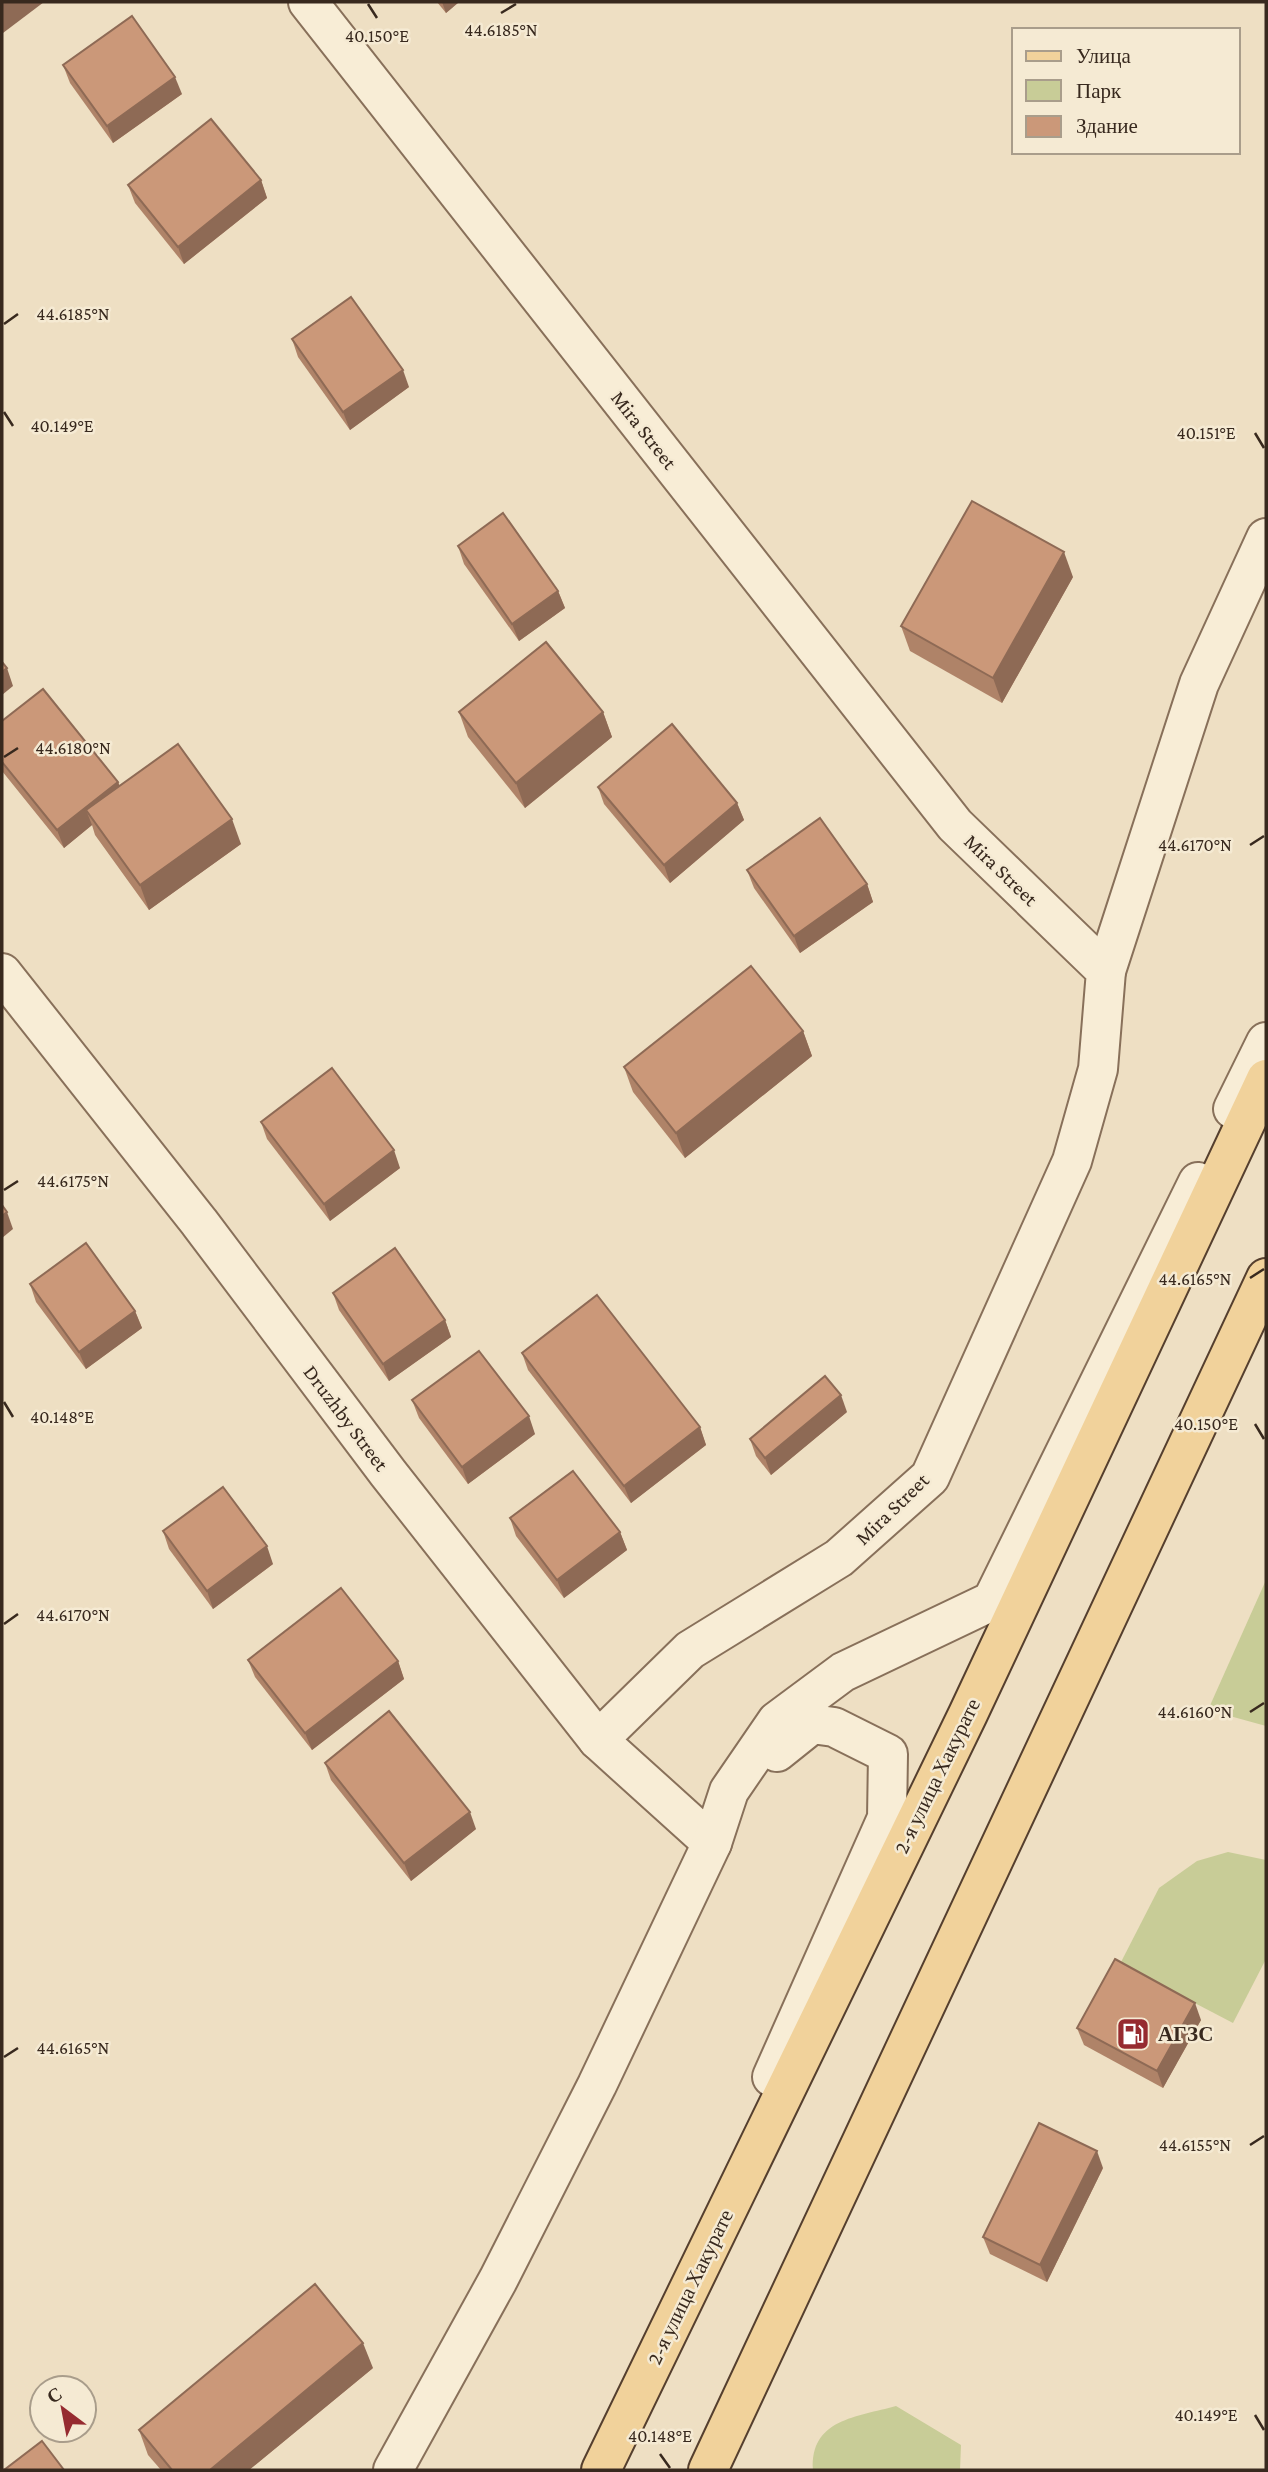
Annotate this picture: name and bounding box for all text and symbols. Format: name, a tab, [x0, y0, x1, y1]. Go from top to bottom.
text: 44.6185°N	[464, 20, 538, 40]
text: 40.150°E	[345, 26, 409, 46]
legend	[1012, 28, 1240, 154]
text: Улица	[1076, 44, 1131, 68]
text: Парк	[1076, 79, 1122, 103]
text: Здание	[1076, 114, 1138, 138]
text: 44.6185°N	[36, 304, 110, 324]
street label: Mira Street	[606, 386, 683, 475]
text: 40.149°E	[30, 416, 94, 436]
text: 40.151°E	[1176, 423, 1236, 443]
text: 44.6180°N	[35, 738, 111, 758]
street label: Mira Street	[959, 829, 1043, 912]
text: 44.6170°N	[1158, 835, 1232, 855]
text: 44.6175°N	[37, 1171, 109, 1191]
text: 44.6165°N	[1159, 1269, 1232, 1289]
street label: Druzhby Street	[298, 1360, 394, 1477]
text: 40.148°E	[30, 1407, 94, 1427]
text: 40.150°E	[1174, 1414, 1238, 1434]
street label: Mira Street	[850, 1467, 934, 1550]
text: 44.6170°N	[36, 1605, 110, 1625]
street label: 2-я улица Хакурате	[889, 1694, 985, 1858]
text: 44.6160°N	[1158, 1702, 1233, 1722]
fuel station icon: АГЗС	[1114, 2015, 1152, 2053]
place label: АГЗС	[1158, 2022, 1213, 2046]
text: 44.6165°N	[37, 2038, 110, 2058]
text: 44.6155°N	[1159, 2135, 1231, 2155]
street label: 2-я улица Хакурате	[642, 2205, 738, 2369]
north arrow	[28, 2374, 98, 2444]
text: С	[43, 2382, 66, 2408]
text: 40.149°E	[1174, 2405, 1238, 2425]
text: 40.148°E	[628, 2426, 692, 2446]

